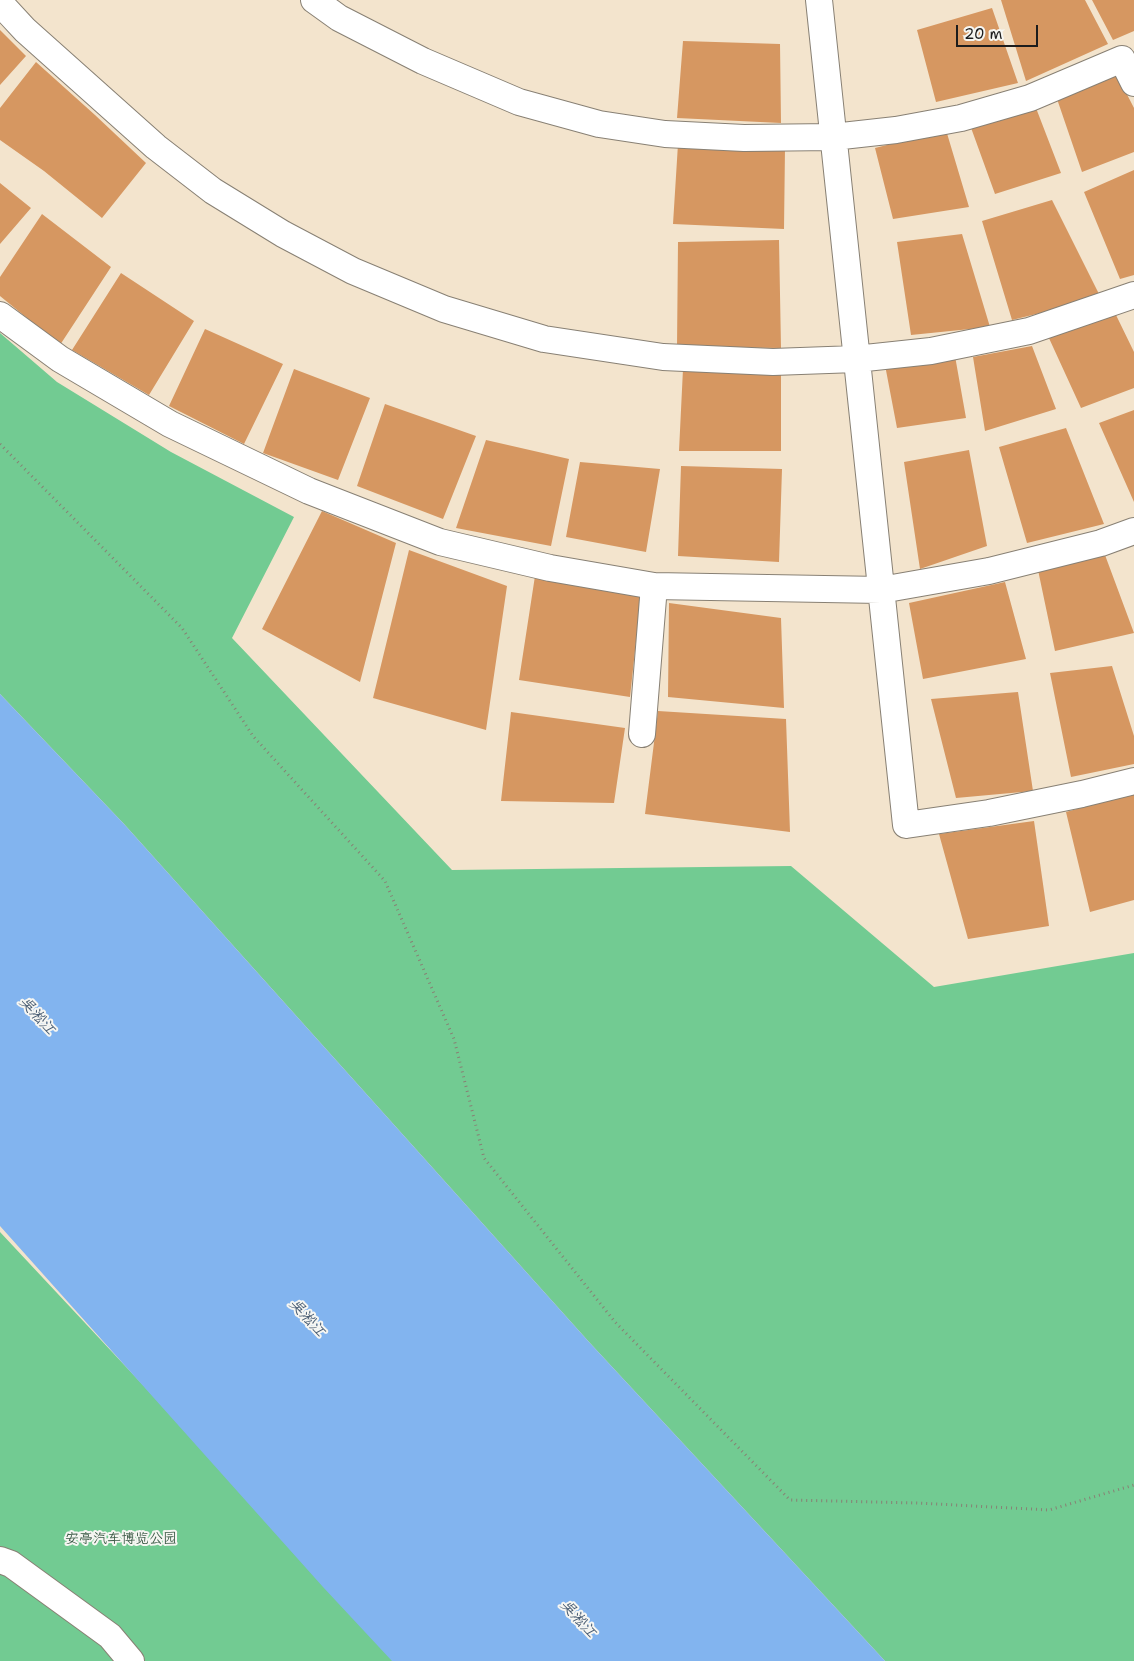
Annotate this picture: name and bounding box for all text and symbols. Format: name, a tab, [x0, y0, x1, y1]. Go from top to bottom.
scale bar	[959, 15, 1042, 47]
text: 20 m	[964, 24, 1003, 44]
water label: 吴淞江	[15, 993, 59, 1039]
water label: 吴淞江	[285, 1295, 329, 1341]
park label: 安亭汽车博览公园	[65, 1531, 177, 1547]
water label: 吴淞江	[556, 1596, 600, 1642]

